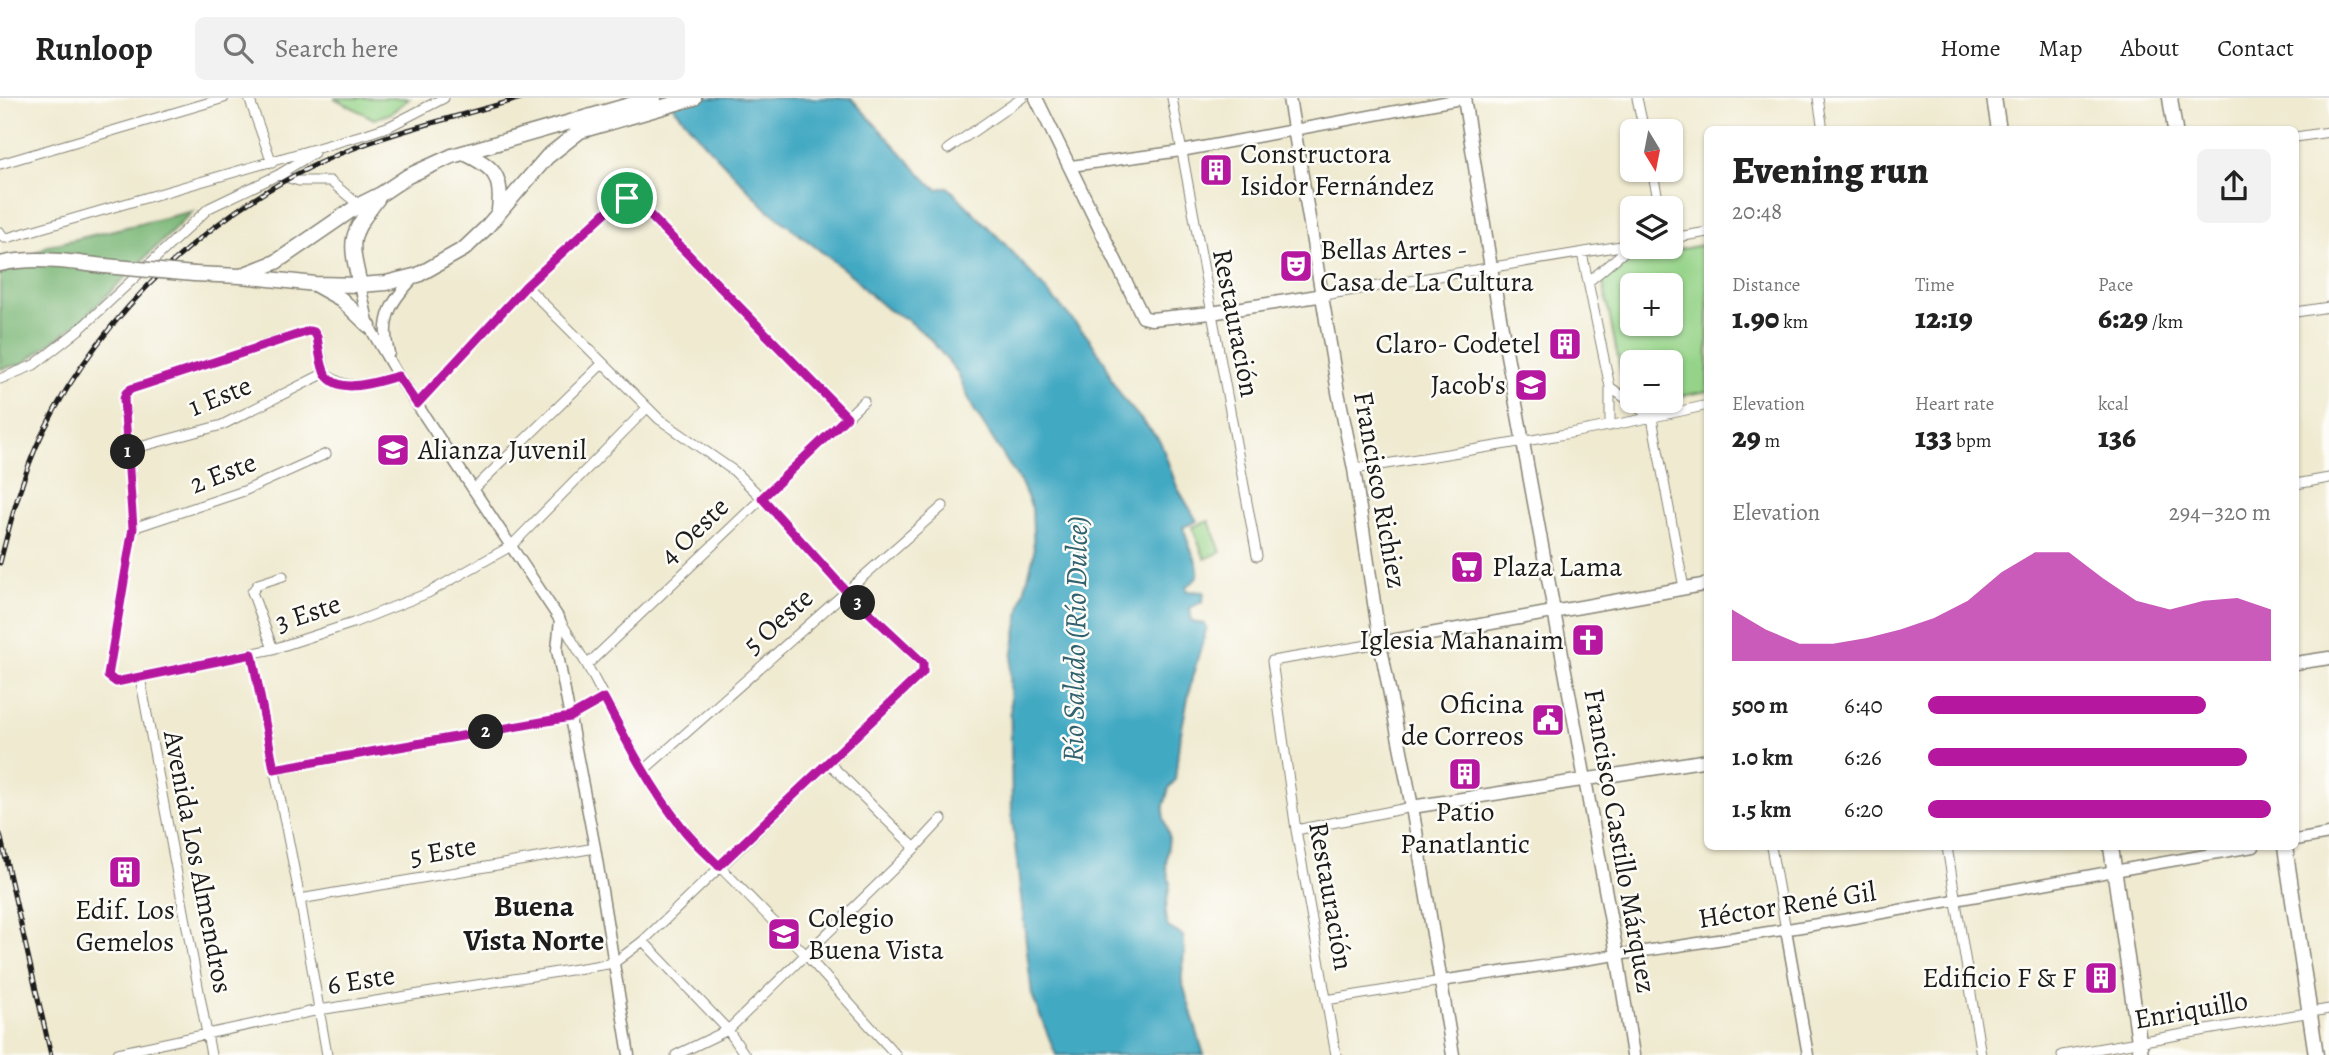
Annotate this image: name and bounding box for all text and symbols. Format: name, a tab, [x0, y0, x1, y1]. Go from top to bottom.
search box	[195, 17, 685, 80]
text: Runloop	[35, 26, 153, 71]
icon: search	[219, 29, 257, 67]
text: Search here	[275, 31, 398, 66]
text: Home	[1940, 32, 2001, 64]
text: Map	[2039, 32, 2083, 64]
text: About	[2121, 32, 2179, 64]
text: Contact	[2217, 32, 2294, 64]
north arrow	[1620, 119, 1684, 182]
map controls	[1620, 119, 1683, 413]
place label: Constructora Isidor Fernández	[1240, 135, 1435, 205]
text: Evening run	[1732, 144, 1929, 196]
button: share	[2197, 149, 2271, 223]
building icon: Constructora Isidor Fernández	[1197, 151, 1235, 189]
pin	[597, 168, 657, 228]
icon: arrive	[608, 179, 646, 217]
button: layers	[1620, 196, 1683, 259]
text: 20:48	[1732, 196, 1782, 227]
place label: Bellas Artes - Casa de La Cultura	[1320, 231, 1534, 301]
street label: Restauración	[1203, 246, 1269, 400]
theatre icon: Bellas Artes - Casa de La Cultura	[1277, 247, 1315, 285]
text: Distance	[1732, 272, 1800, 298]
text: Time	[1915, 272, 1954, 298]
text: Pace	[2098, 272, 2133, 298]
button: +	[1620, 273, 1683, 336]
text: 1.90	[1732, 298, 1779, 338]
text: 12:19	[1915, 298, 1973, 338]
text: 6:29	[2098, 298, 2148, 338]
text: km	[1779, 309, 1808, 335]
text: /km	[2148, 309, 2183, 335]
place label: Claro- Codetel	[1375, 325, 1540, 363]
building icon: Claro- Codetel	[1546, 325, 1584, 363]
button: −	[1620, 350, 1683, 413]
street label: 1 Este	[183, 366, 257, 426]
place label: Jacob's	[1431, 366, 1506, 404]
school or university icon: Jacob's	[1512, 366, 1550, 404]
street label: Francisco Richiez	[1344, 388, 1416, 592]
text: Elevation	[1732, 391, 1805, 417]
text: Heart rate	[1915, 391, 1994, 417]
text: kcal	[2098, 391, 2128, 417]
text: 29	[1732, 417, 1761, 457]
text: 133	[1915, 417, 1952, 457]
text: 136	[2098, 417, 2136, 457]
text: m	[1761, 428, 1780, 454]
text: bpm	[1952, 428, 1992, 454]
school or university icon: Alianza Juvenil	[374, 431, 412, 469]
place label: Alianza Juvenil	[417, 431, 587, 469]
pin: 1	[110, 434, 146, 470]
text: 1	[124, 438, 131, 464]
street label: 2 Este	[184, 443, 262, 503]
street label: 4 Oeste	[651, 488, 737, 574]
text: Elevation	[1732, 497, 1820, 528]
text: 294–320 m	[2169, 497, 2271, 528]
water label: Río Salado (Río Dulce)	[1053, 515, 1097, 763]
supermarket icon: Plaza Lama	[1448, 548, 1486, 586]
place label: Plaza Lama	[1492, 548, 1622, 586]
street label: 5 Oeste	[735, 579, 821, 663]
street label: 3 Este	[270, 585, 346, 641]
pin: 3	[840, 586, 876, 620]
text: 3	[853, 589, 862, 615]
place label: Iglesia Mahanaim	[1359, 621, 1564, 659]
church icon: Iglesia Mahanaim	[1569, 621, 1607, 659]
place label: Oficina de Correos	[1401, 685, 1524, 755]
street label: Francisco Castillo Márquez	[1574, 686, 1666, 996]
text: 500 m	[1732, 690, 1788, 721]
text: 6:40	[1844, 690, 1883, 721]
public building icon: Oficina de Correos	[1529, 701, 1567, 739]
pin: 2	[468, 714, 504, 750]
text: 2	[481, 718, 490, 744]
street label: Avenida Los Almendros	[154, 727, 242, 997]
text: 1.0 km	[1732, 742, 1793, 773]
text: 6:26	[1844, 742, 1882, 773]
building icon: Patio Panatlantic	[1446, 755, 1484, 793]
place label: Patio Panatlantic	[1400, 793, 1530, 863]
text: 1.5 km	[1732, 794, 1792, 825]
text: 6:20	[1844, 794, 1883, 825]
street label: Restauración	[1299, 819, 1363, 973]
street label: 5 Este	[407, 826, 479, 876]
building icon: Edif. Los Gemelos	[106, 853, 144, 891]
street label: Héctor René Gil	[1695, 872, 1879, 938]
district label: Buena Vista Norte	[463, 886, 604, 960]
place label: Edif. Los Gemelos	[75, 891, 175, 961]
place label: Colegio Buena Vista	[808, 899, 944, 969]
school or university icon: Colegio Buena Vista	[765, 915, 803, 953]
street label: 6 Este	[324, 956, 398, 1004]
place label: Edificio F & F	[1922, 959, 2076, 997]
building icon: Edificio F & F	[2082, 959, 2120, 997]
street label: Enriquillo	[2131, 981, 2251, 1039]

